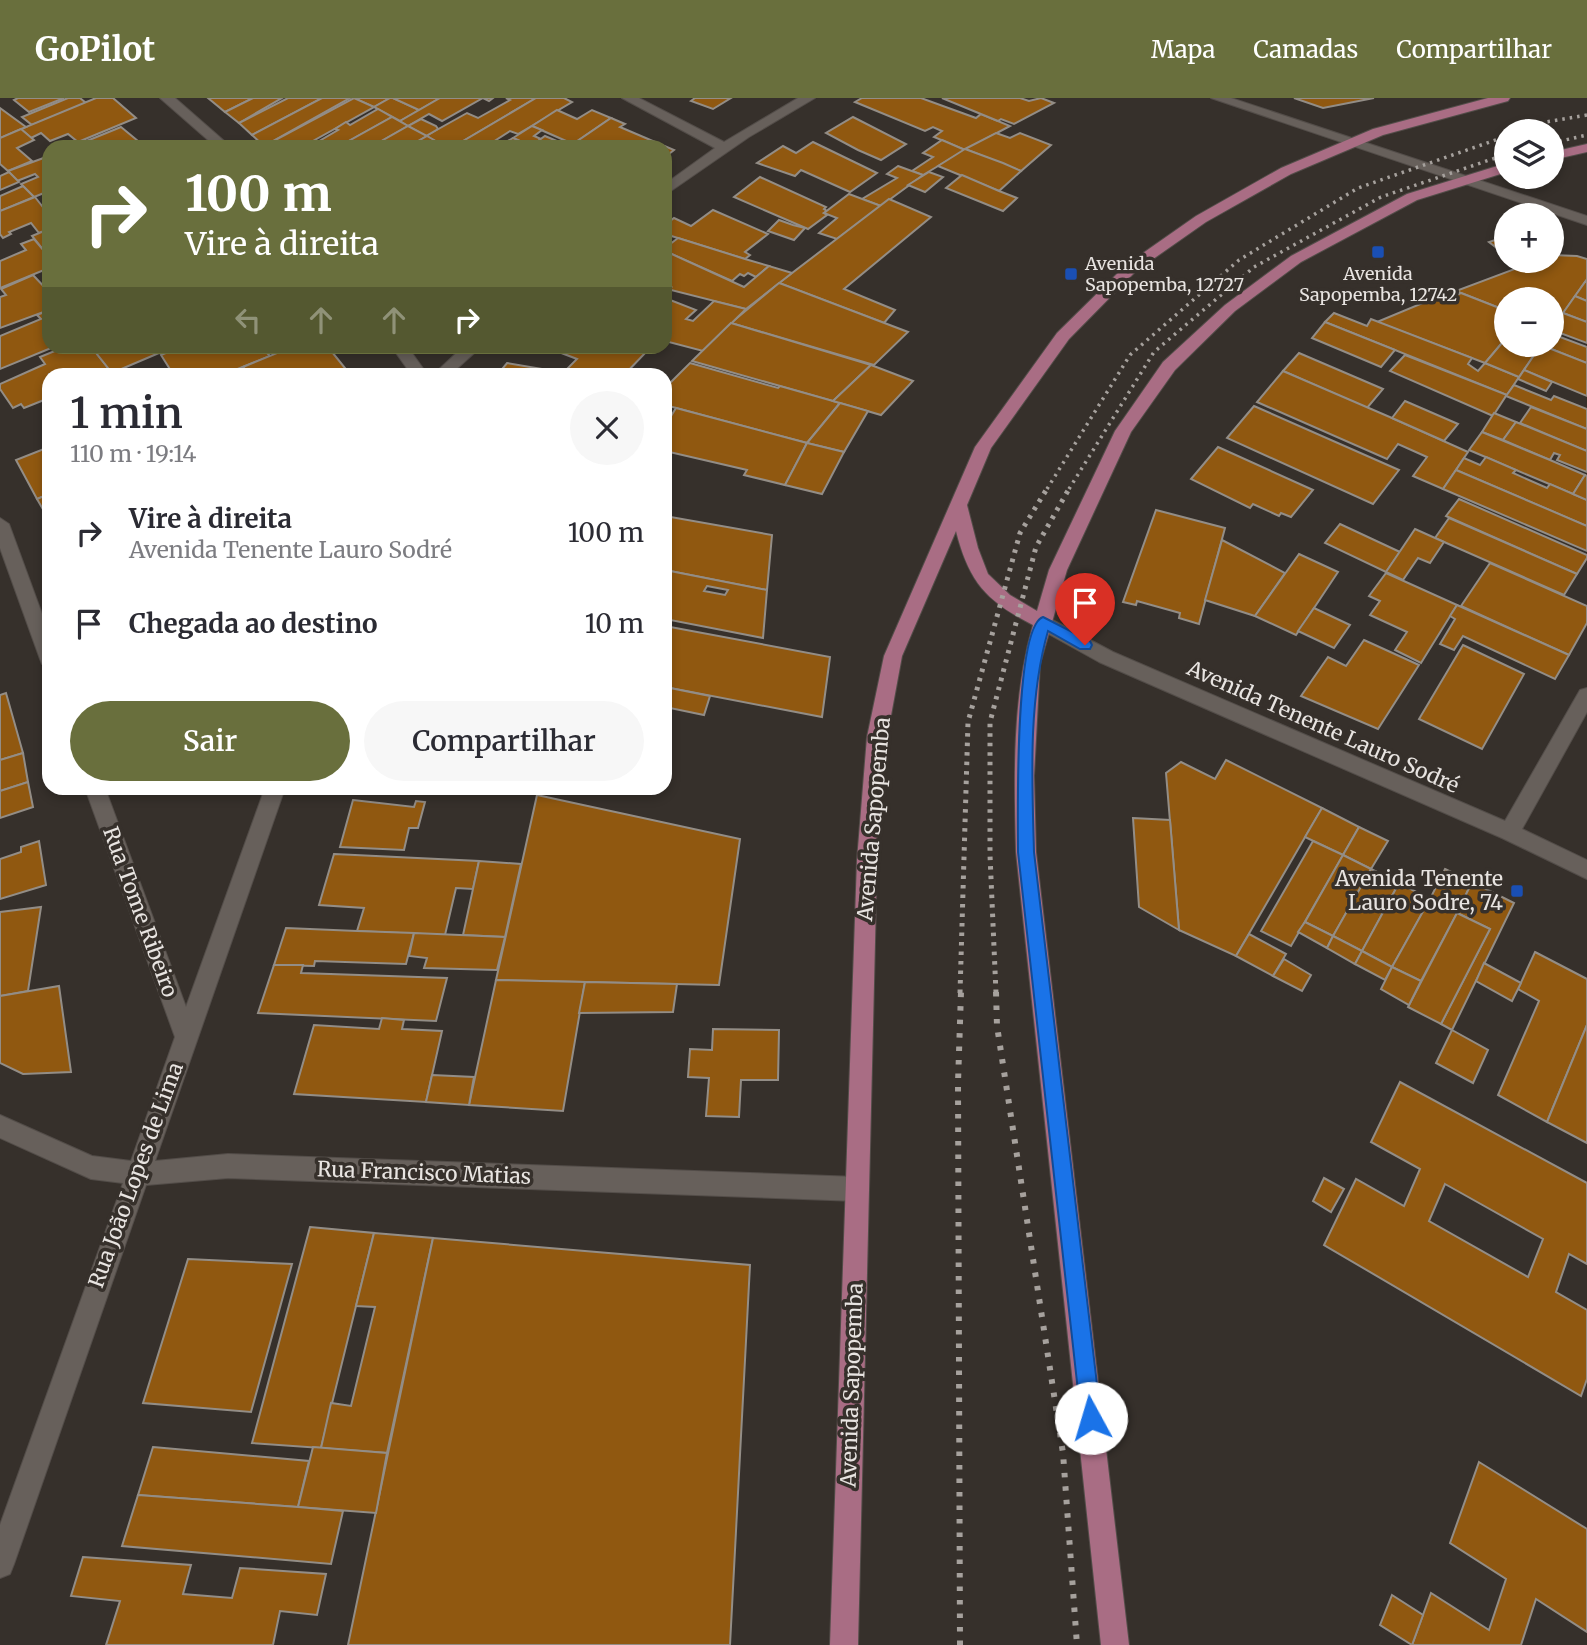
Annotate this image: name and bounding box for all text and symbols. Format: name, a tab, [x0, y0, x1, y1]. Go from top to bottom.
text: GoPilot	[35, 29, 155, 70]
text: Mapa	[1151, 34, 1215, 65]
text: Camadas	[1253, 34, 1358, 65]
text: Compartilhar	[1396, 34, 1552, 65]
map controls	[1494, 119, 1564, 357]
button: layers	[1494, 119, 1564, 189]
text: 100 m	[185, 163, 332, 224]
icon: right	[70, 168, 161, 259]
button: +	[1494, 203, 1564, 273]
text: Vire à direita	[185, 224, 379, 264]
marker: Avenida Sapopemba, 12742	[1370, 244, 1386, 260]
place label: Avenida Sapopemba, 12727	[1084, 252, 1244, 296]
place label: Avenida Sapopemba, 12742	[1299, 262, 1457, 306]
marker: Avenida Sapopemba, 12727	[1063, 266, 1079, 282]
button: −	[1494, 287, 1564, 357]
icon: left	[229, 301, 267, 339]
icon: ahead	[302, 301, 340, 339]
icon: ahead	[375, 301, 413, 339]
icon: right	[448, 301, 486, 339]
text: 1 min	[70, 387, 183, 439]
button: close	[570, 391, 644, 465]
text: 110 m · 19:14	[70, 439, 196, 468]
text: Vire à direita	[129, 502, 292, 535]
icon: right	[70, 514, 108, 552]
text: 100 m	[568, 516, 644, 549]
text: Avenida Tenente Lauro Sodré	[129, 535, 452, 564]
pin	[1055, 573, 1115, 645]
icon: arrive	[1066, 584, 1104, 622]
icon: arrive	[70, 605, 108, 643]
text: Chegada ao destino	[129, 607, 378, 640]
text: 10 m	[585, 607, 644, 640]
street label: Avenida Tenente Lauro Sodré	[1182, 654, 1463, 799]
button: Sair	[70, 701, 350, 781]
button: Compartilhar	[364, 701, 644, 781]
street label: Avenida Sapopemba	[851, 716, 896, 923]
street label: Rua Tome Ribeiro	[97, 823, 184, 1001]
place label: Avenida Tenente Lauro Sodre, 74	[1334, 865, 1503, 916]
marker: Avenida Tenente Lauro Sodre, 74	[1509, 883, 1525, 899]
street label: Rua João Lopes de Lima	[82, 1058, 189, 1291]
street label: Rua Francisco Matias	[316, 1155, 532, 1190]
street label: Avenida Sapopemba	[834, 1282, 869, 1489]
position arrow	[1054, 1381, 1128, 1455]

